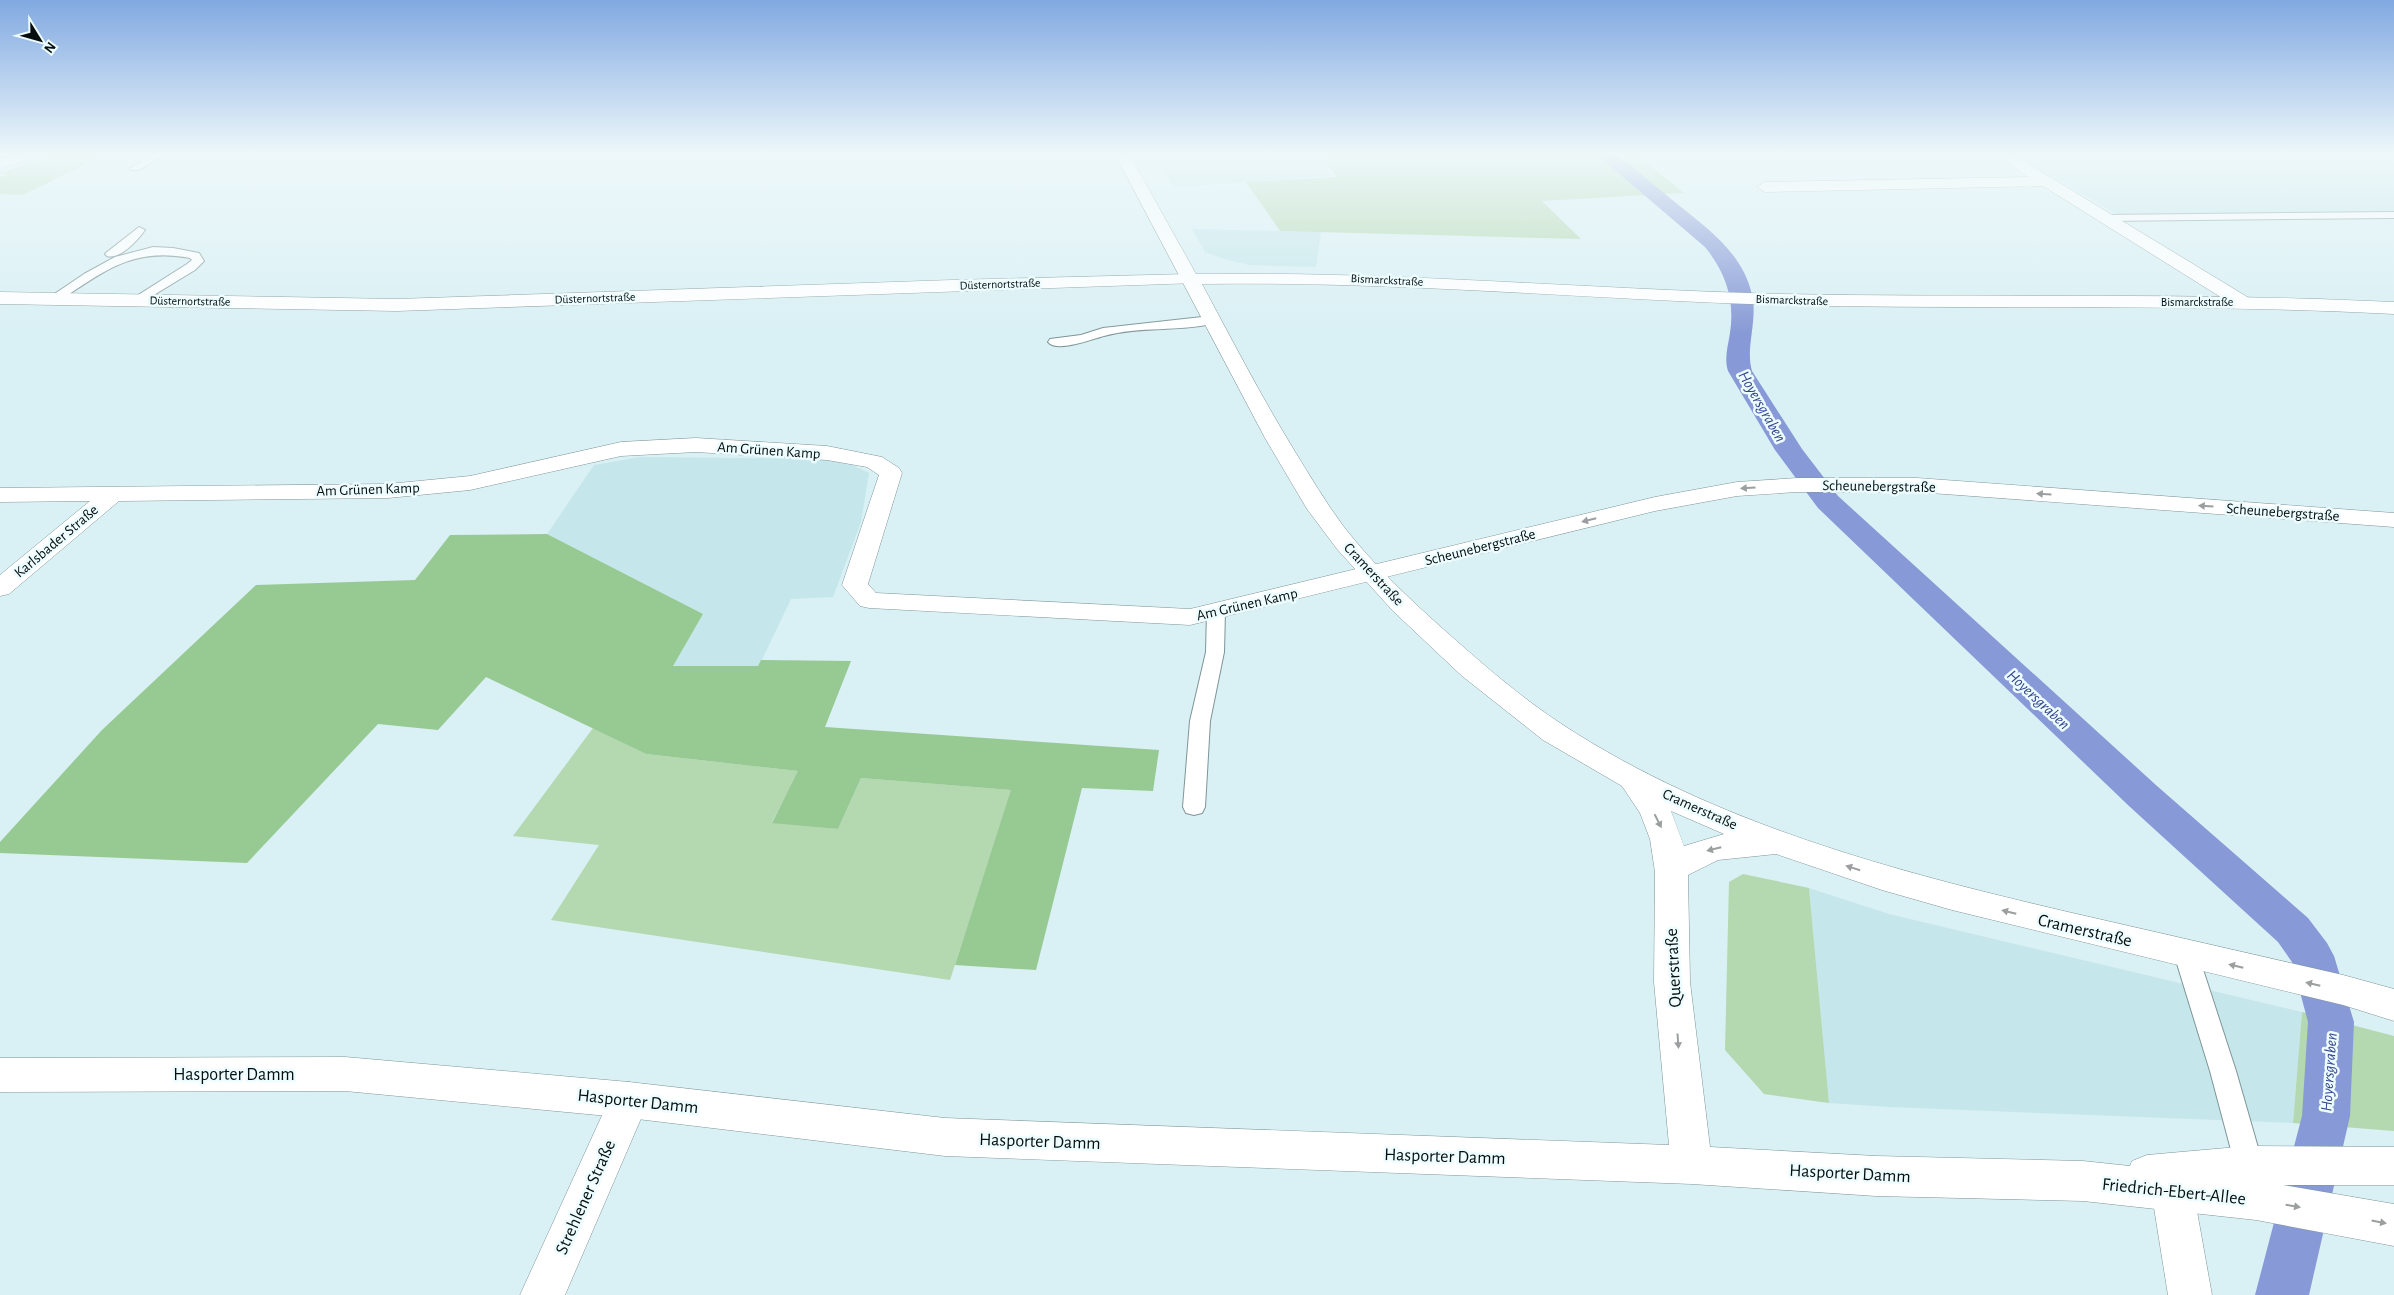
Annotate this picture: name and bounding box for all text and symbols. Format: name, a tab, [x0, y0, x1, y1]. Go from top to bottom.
north arrow	[15, 15, 65, 65]
text: N	[41, 39, 58, 55]
street label: Bismarckstraße	[1350, 272, 1424, 288]
street label: Düsternortstraße	[959, 277, 1041, 291]
street label: Düsternortstraße	[554, 291, 636, 305]
street label: Bismarckstraße	[1756, 293, 1828, 307]
street label: Düsternortstraße	[150, 294, 230, 308]
street label: Bismarckstraße	[2161, 296, 2233, 308]
water label: Hoyersgraben	[1735, 368, 1789, 445]
street label: Am Grünen Kamp	[717, 439, 821, 462]
street label: Scheunebergstraße	[1822, 478, 1936, 495]
street label: Am Grünen Kamp	[316, 480, 420, 499]
one-way arrow	[1740, 485, 1756, 493]
one-way arrow	[2035, 490, 2051, 498]
street label: Scheunebergstraße	[2226, 501, 2340, 524]
street label: Karlsbader Straße	[12, 502, 101, 581]
one-way arrow	[2197, 502, 2213, 510]
one-way arrow	[1582, 516, 1597, 524]
street label: Scheunebergstraße	[1423, 526, 1537, 568]
street label: Cramerstraße	[1341, 540, 1406, 609]
street label: Am Grünen Kamp	[1195, 586, 1299, 623]
water label: Hoyersgraben	[2004, 667, 2073, 733]
street label: Cramerstraße	[1660, 786, 1739, 833]
one-way arrow	[1654, 813, 1663, 828]
one-way arrow	[1706, 845, 1721, 853]
one-way arrow	[1845, 863, 1860, 871]
one-way arrow	[2002, 908, 2017, 916]
street label: Cramerstraße	[2036, 911, 2134, 951]
street label: Querstraße	[1663, 928, 1685, 1008]
one-way arrow	[2228, 962, 2243, 970]
one-way arrow	[2305, 979, 2321, 987]
water label: Hoyersgraben	[2318, 1032, 2340, 1112]
one-way arrow	[1674, 1033, 1682, 1049]
street label: Hasporter Damm	[173, 1066, 295, 1084]
street label: Hasporter Damm	[577, 1087, 699, 1117]
street label: Hasporter Damm	[979, 1131, 1101, 1153]
street label: Strehlener Straße	[553, 1137, 619, 1257]
street label: Hasporter Damm	[1384, 1146, 1506, 1168]
street label: Hasporter Damm	[1789, 1162, 1911, 1186]
street label: Friedrich-Ebert-Allee	[2101, 1175, 2247, 1208]
one-way arrow	[2285, 1203, 2301, 1211]
one-way arrow	[2371, 1218, 2386, 1226]

